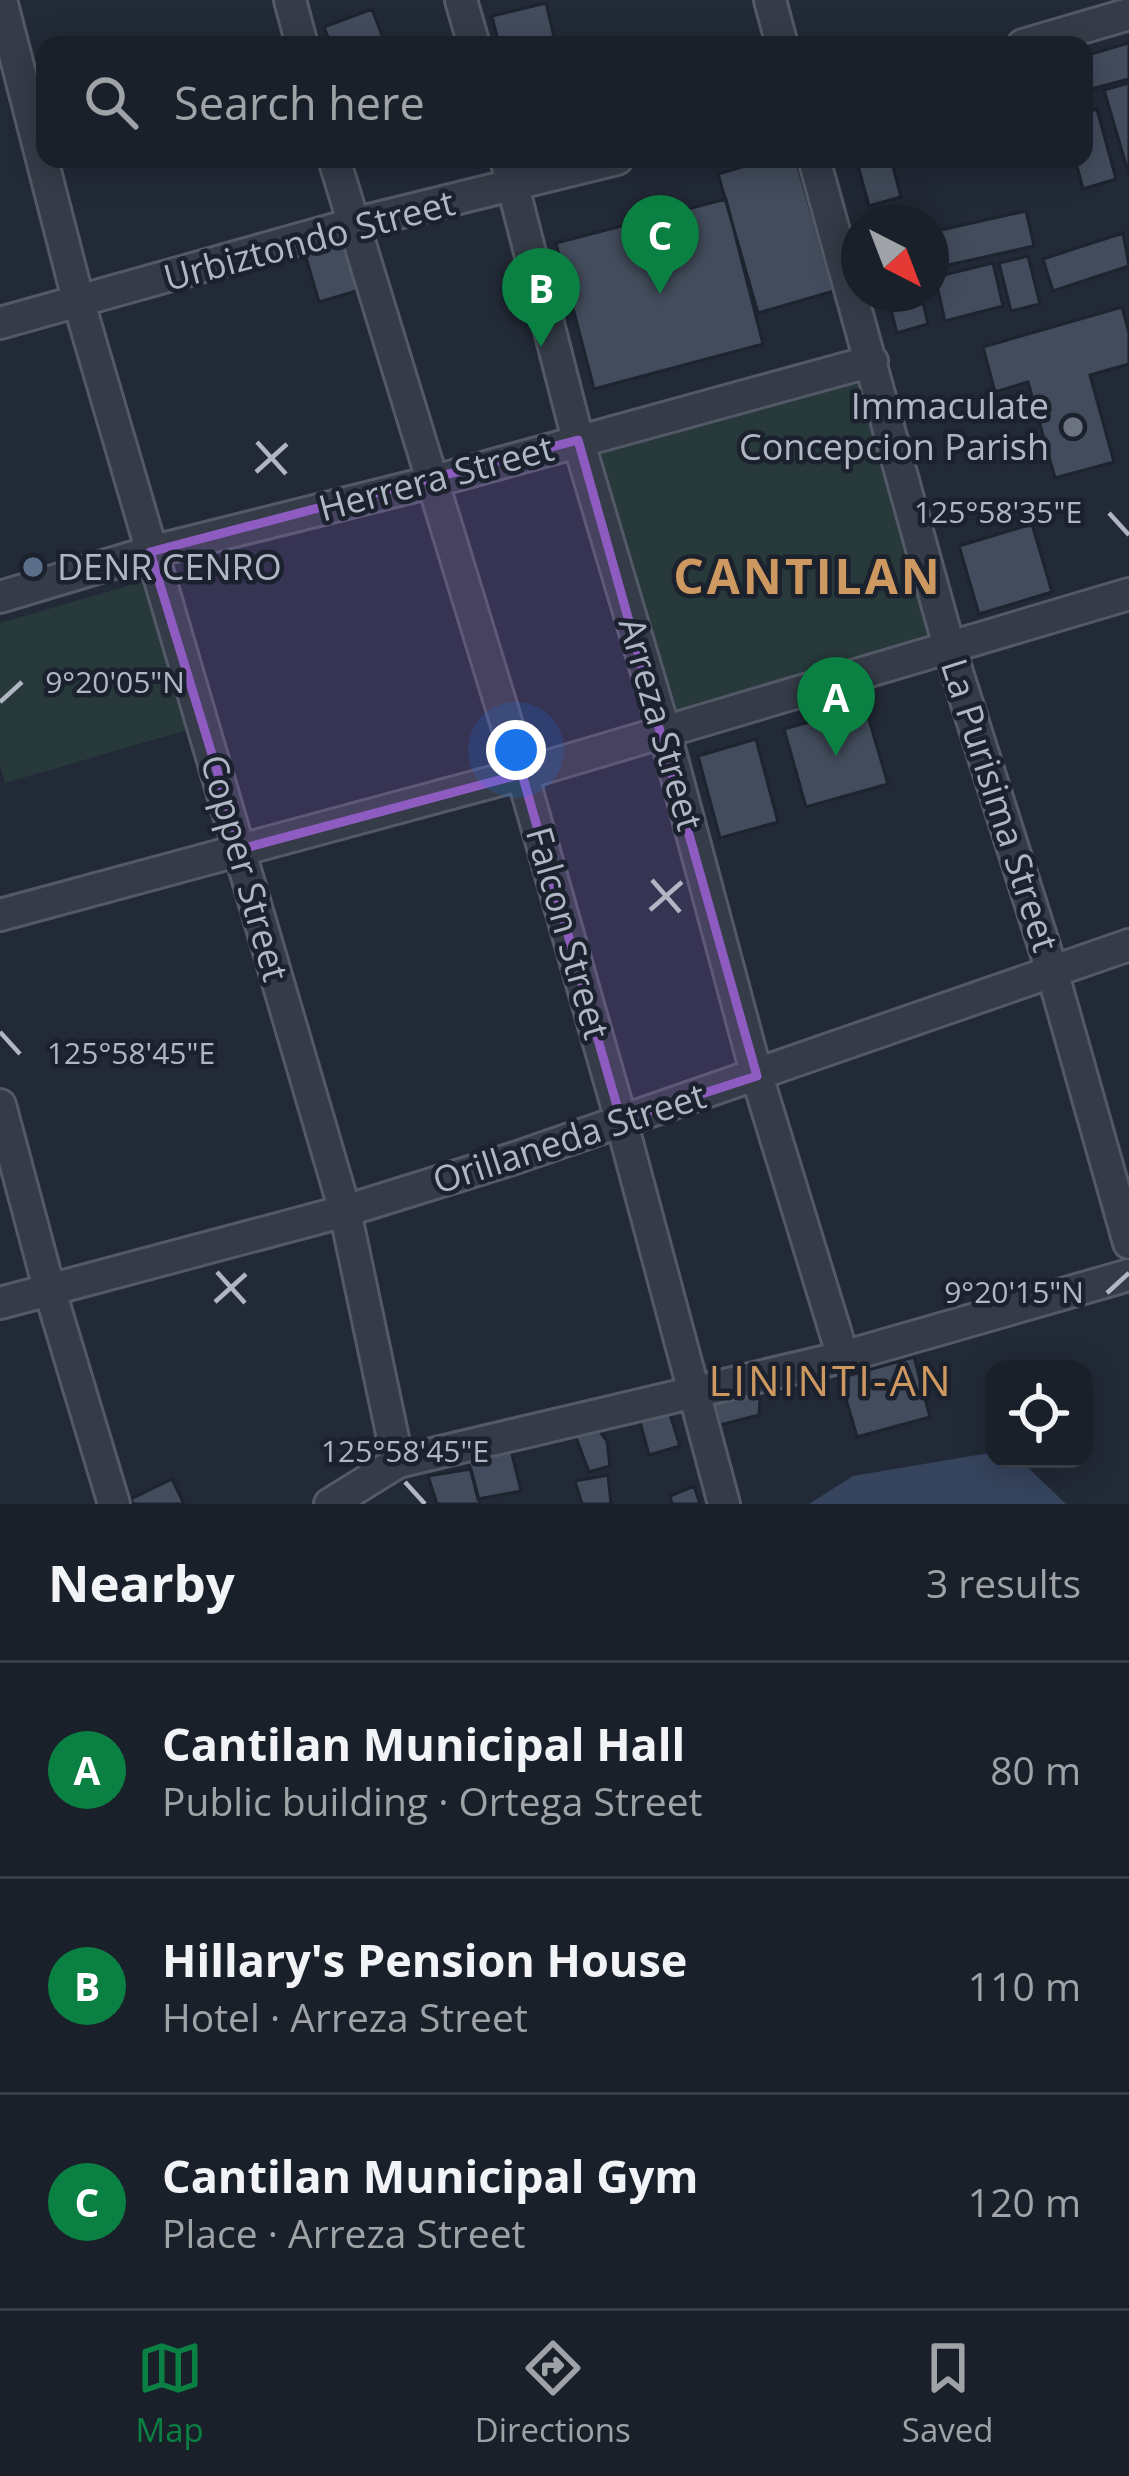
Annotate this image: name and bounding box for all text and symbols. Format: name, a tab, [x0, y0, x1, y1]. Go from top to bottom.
search box	[36, 36, 1093, 168]
icon: search	[78, 69, 144, 135]
text: Search here	[174, 72, 425, 133]
street label: Urbiztondo Street	[158, 177, 460, 302]
pin: C	[621, 195, 699, 294]
north arrow	[841, 204, 949, 312]
pin: B	[502, 248, 580, 347]
place label: Immaculate Concepcion Parish	[739, 381, 1049, 471]
marker: Immaculate Concepcion Parish	[1060, 414, 1086, 440]
street label: Herrera Street	[313, 423, 559, 532]
text: 125°58'35"E	[914, 491, 1082, 532]
place label: DENR CENRO	[57, 542, 282, 591]
district label: CANTILAN	[673, 543, 943, 608]
marker: DENR CENRO	[20, 554, 46, 580]
street label: Arreza Street	[608, 612, 715, 836]
street label: La Purisima Street	[930, 652, 1071, 958]
pin: A	[797, 657, 875, 756]
text: 9°20'05"N	[45, 661, 185, 702]
your location	[486, 720, 546, 780]
street label: Copper Street	[190, 749, 301, 987]
street label: Falcon Street	[515, 821, 622, 1045]
text: 125°58'45"E	[47, 1032, 215, 1073]
street label: Orillaneda Street	[426, 1070, 712, 1205]
text: 9°20'15"N	[944, 1271, 1084, 1312]
district label: LININTI-AN	[708, 1351, 954, 1408]
map controls	[985, 1360, 1093, 1468]
button: locate	[985, 1360, 1093, 1468]
text: 125°58'45"E	[321, 1430, 489, 1471]
text: Nearby	[48, 1547, 235, 1617]
text: 3 results	[926, 1556, 1081, 1609]
text: Cantilan Municipal Hall	[162, 1713, 685, 1774]
text: A	[74, 1743, 100, 1796]
text: 80 m	[990, 1743, 1081, 1796]
text: Public building · Ortega Street	[162, 1774, 703, 1827]
text: Hillary's Pension House	[162, 1929, 687, 1990]
text: B	[74, 1959, 100, 2012]
text: 110 m	[968, 1959, 1081, 2012]
text: Hotel · Arreza Street	[162, 1990, 528, 2043]
text: Cantilan Municipal Gym	[162, 2145, 699, 2206]
text: C	[75, 2175, 99, 2228]
text: 120 m	[968, 2175, 1081, 2228]
text: Place · Arreza Street	[162, 2206, 526, 2259]
tab: Map	[136, 2335, 204, 2452]
tab: Directions	[475, 2335, 631, 2452]
tab: Saved	[902, 2335, 993, 2452]

